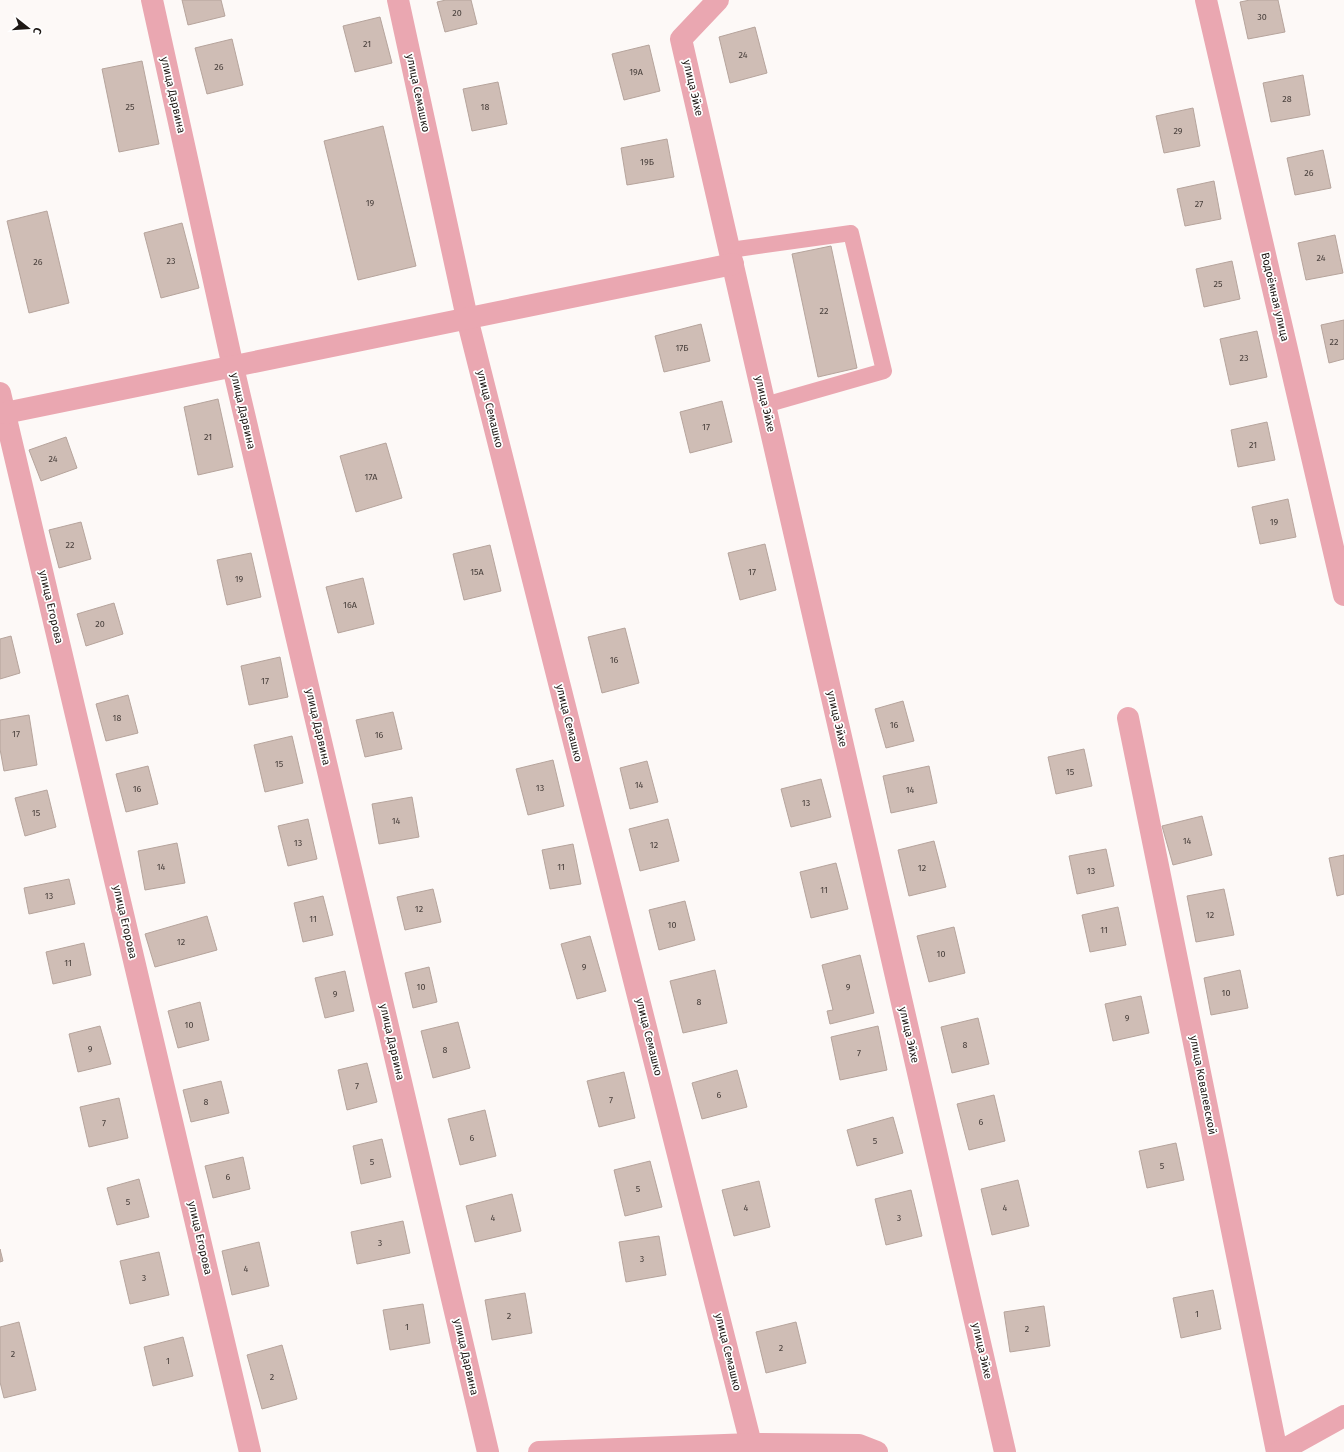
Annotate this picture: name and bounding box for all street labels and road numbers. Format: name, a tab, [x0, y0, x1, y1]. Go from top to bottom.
street label: улица Семашко	[403, 53, 433, 133]
street label: улица Дарвина	[158, 55, 188, 135]
street label: улица Эйхе	[680, 59, 706, 117]
street label: Водоёмная улица	[1258, 251, 1292, 343]
street label: улица Семашко	[474, 369, 506, 449]
street label: улица Дарвина	[228, 371, 258, 451]
street label: улица Эйхе	[752, 375, 778, 433]
street label: улица Егорова	[36, 569, 66, 645]
street label: улица Семашко	[553, 683, 585, 763]
street label: улица Дарвина	[303, 687, 333, 767]
street label: улица Эйхе	[824, 690, 850, 748]
street label: улица Егорова	[110, 884, 140, 960]
street label: улица Семашко	[633, 997, 665, 1077]
street label: улица Дарвина	[377, 1002, 407, 1082]
street label: улица Эйхе	[896, 1006, 922, 1064]
street label: улица Ковалевской	[1187, 1034, 1219, 1136]
street label: улица Егорова	[185, 1200, 215, 1276]
street label: улица Семашко	[712, 1312, 744, 1392]
street label: улица Дарвина	[451, 1317, 481, 1397]
street label: улица Эйхе	[969, 1322, 995, 1380]

